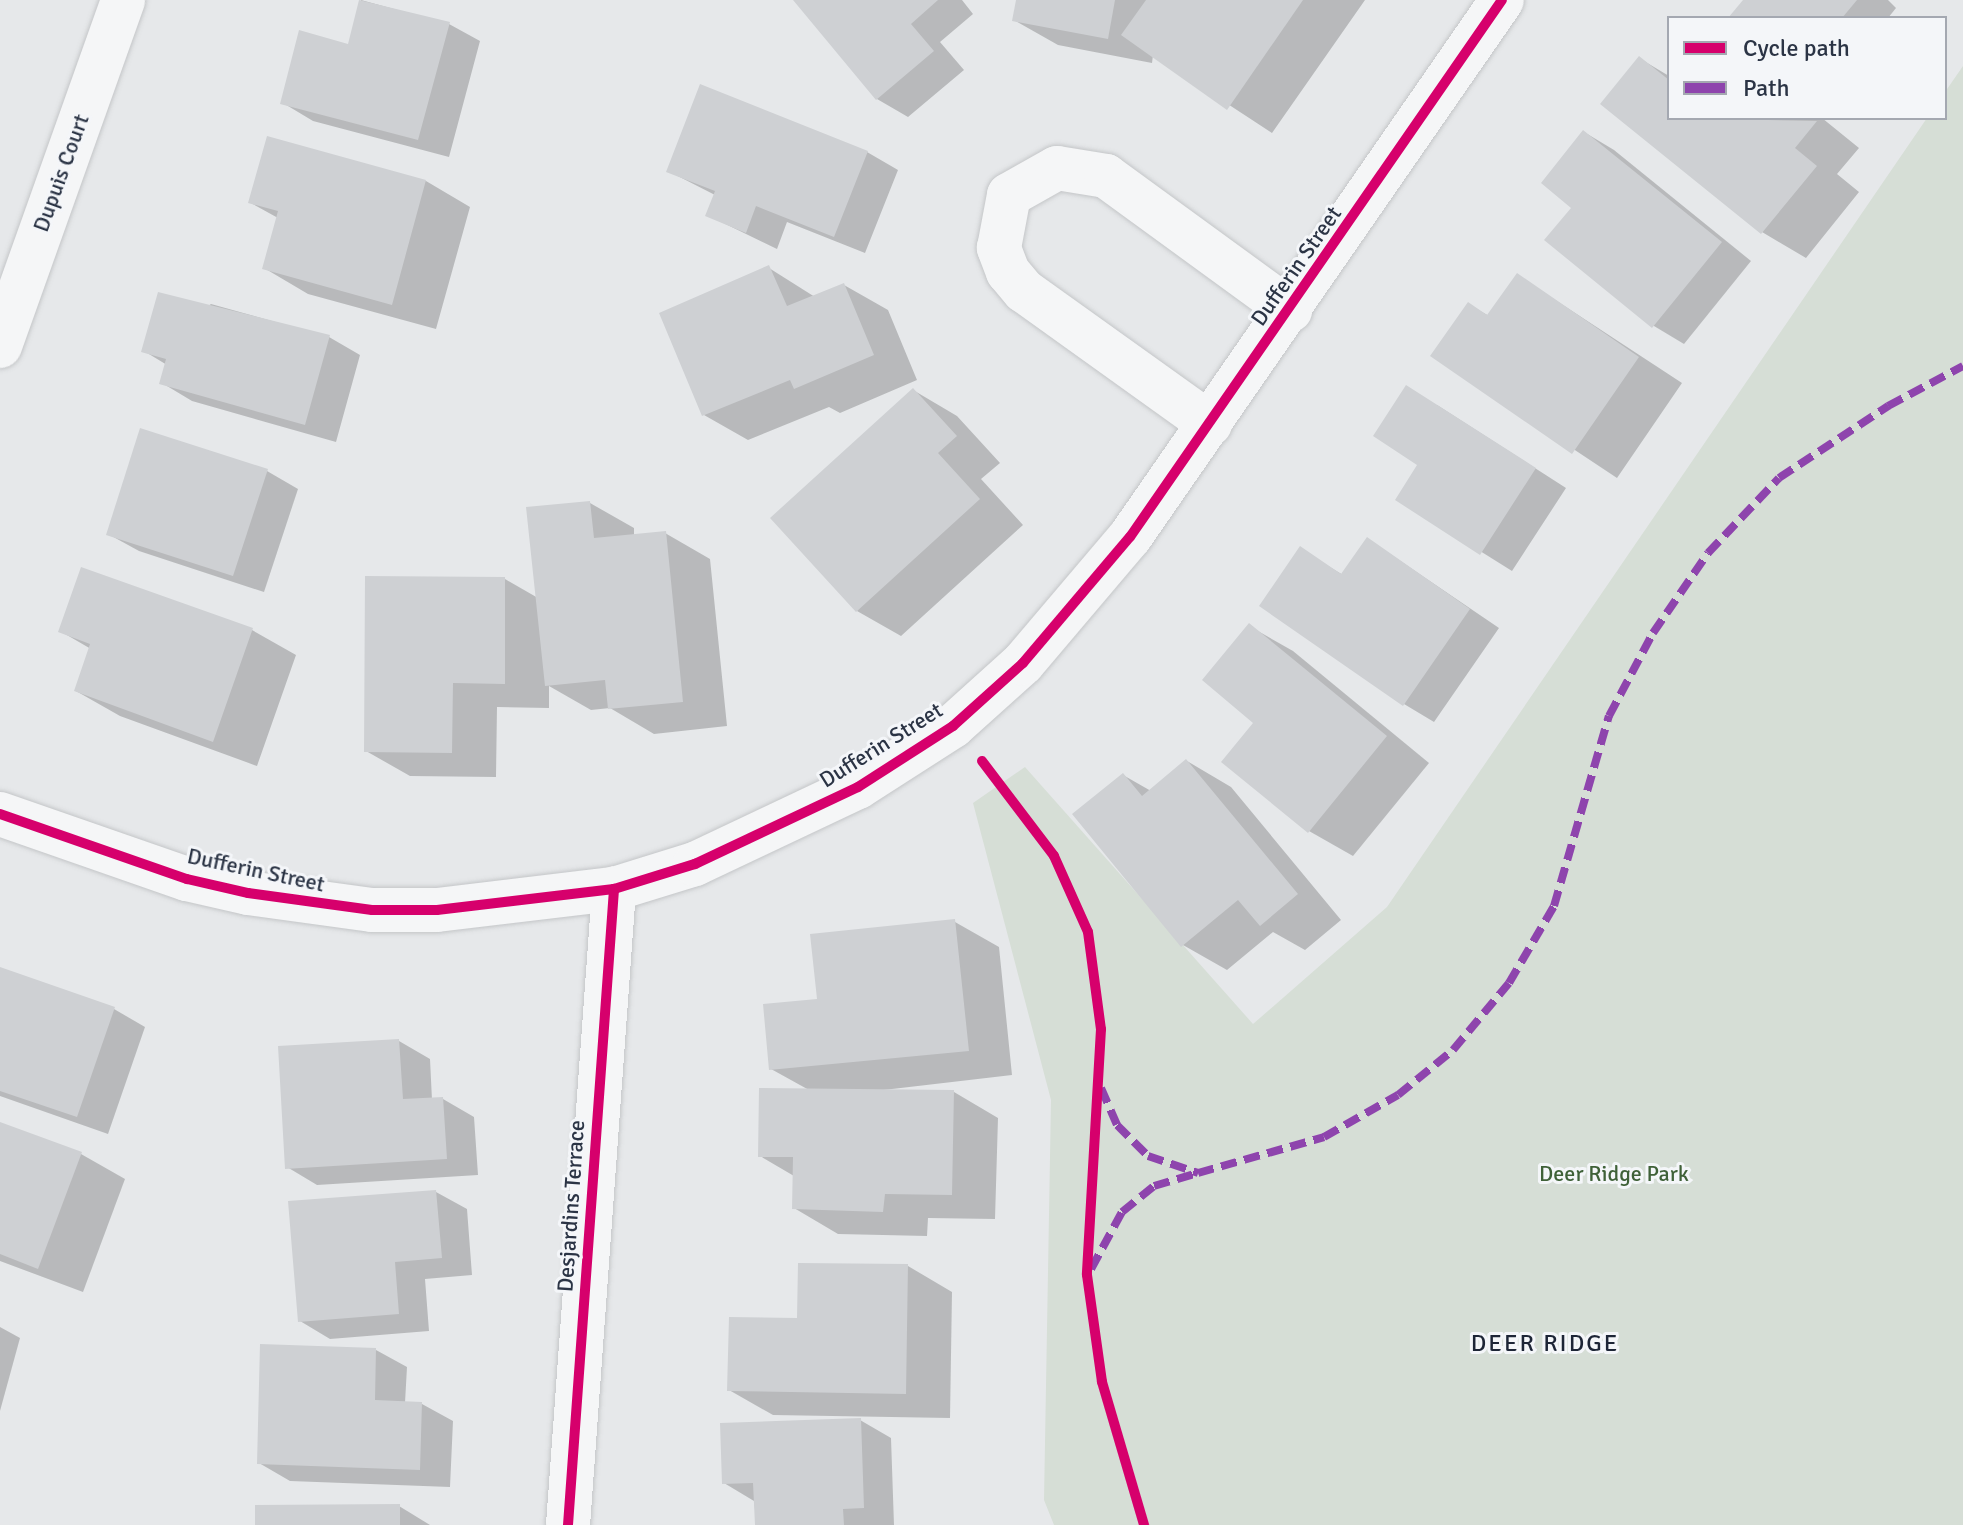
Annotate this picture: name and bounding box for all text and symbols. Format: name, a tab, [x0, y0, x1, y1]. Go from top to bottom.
legend	[1667, 16, 1947, 120]
text: Cycle path	[1743, 33, 1850, 63]
text: Path	[1743, 73, 1789, 103]
street label: Dupuis Court	[28, 111, 94, 235]
street label: Dufferin Street	[1245, 201, 1347, 331]
street label: Dufferin Street	[815, 697, 947, 793]
street label: Dufferin Street	[185, 843, 327, 897]
street label: Desjardins Terrace	[552, 1119, 590, 1293]
park label: Deer Ridge Park	[1539, 1161, 1689, 1187]
district label: DEER RIDGE	[1471, 1330, 1619, 1358]

